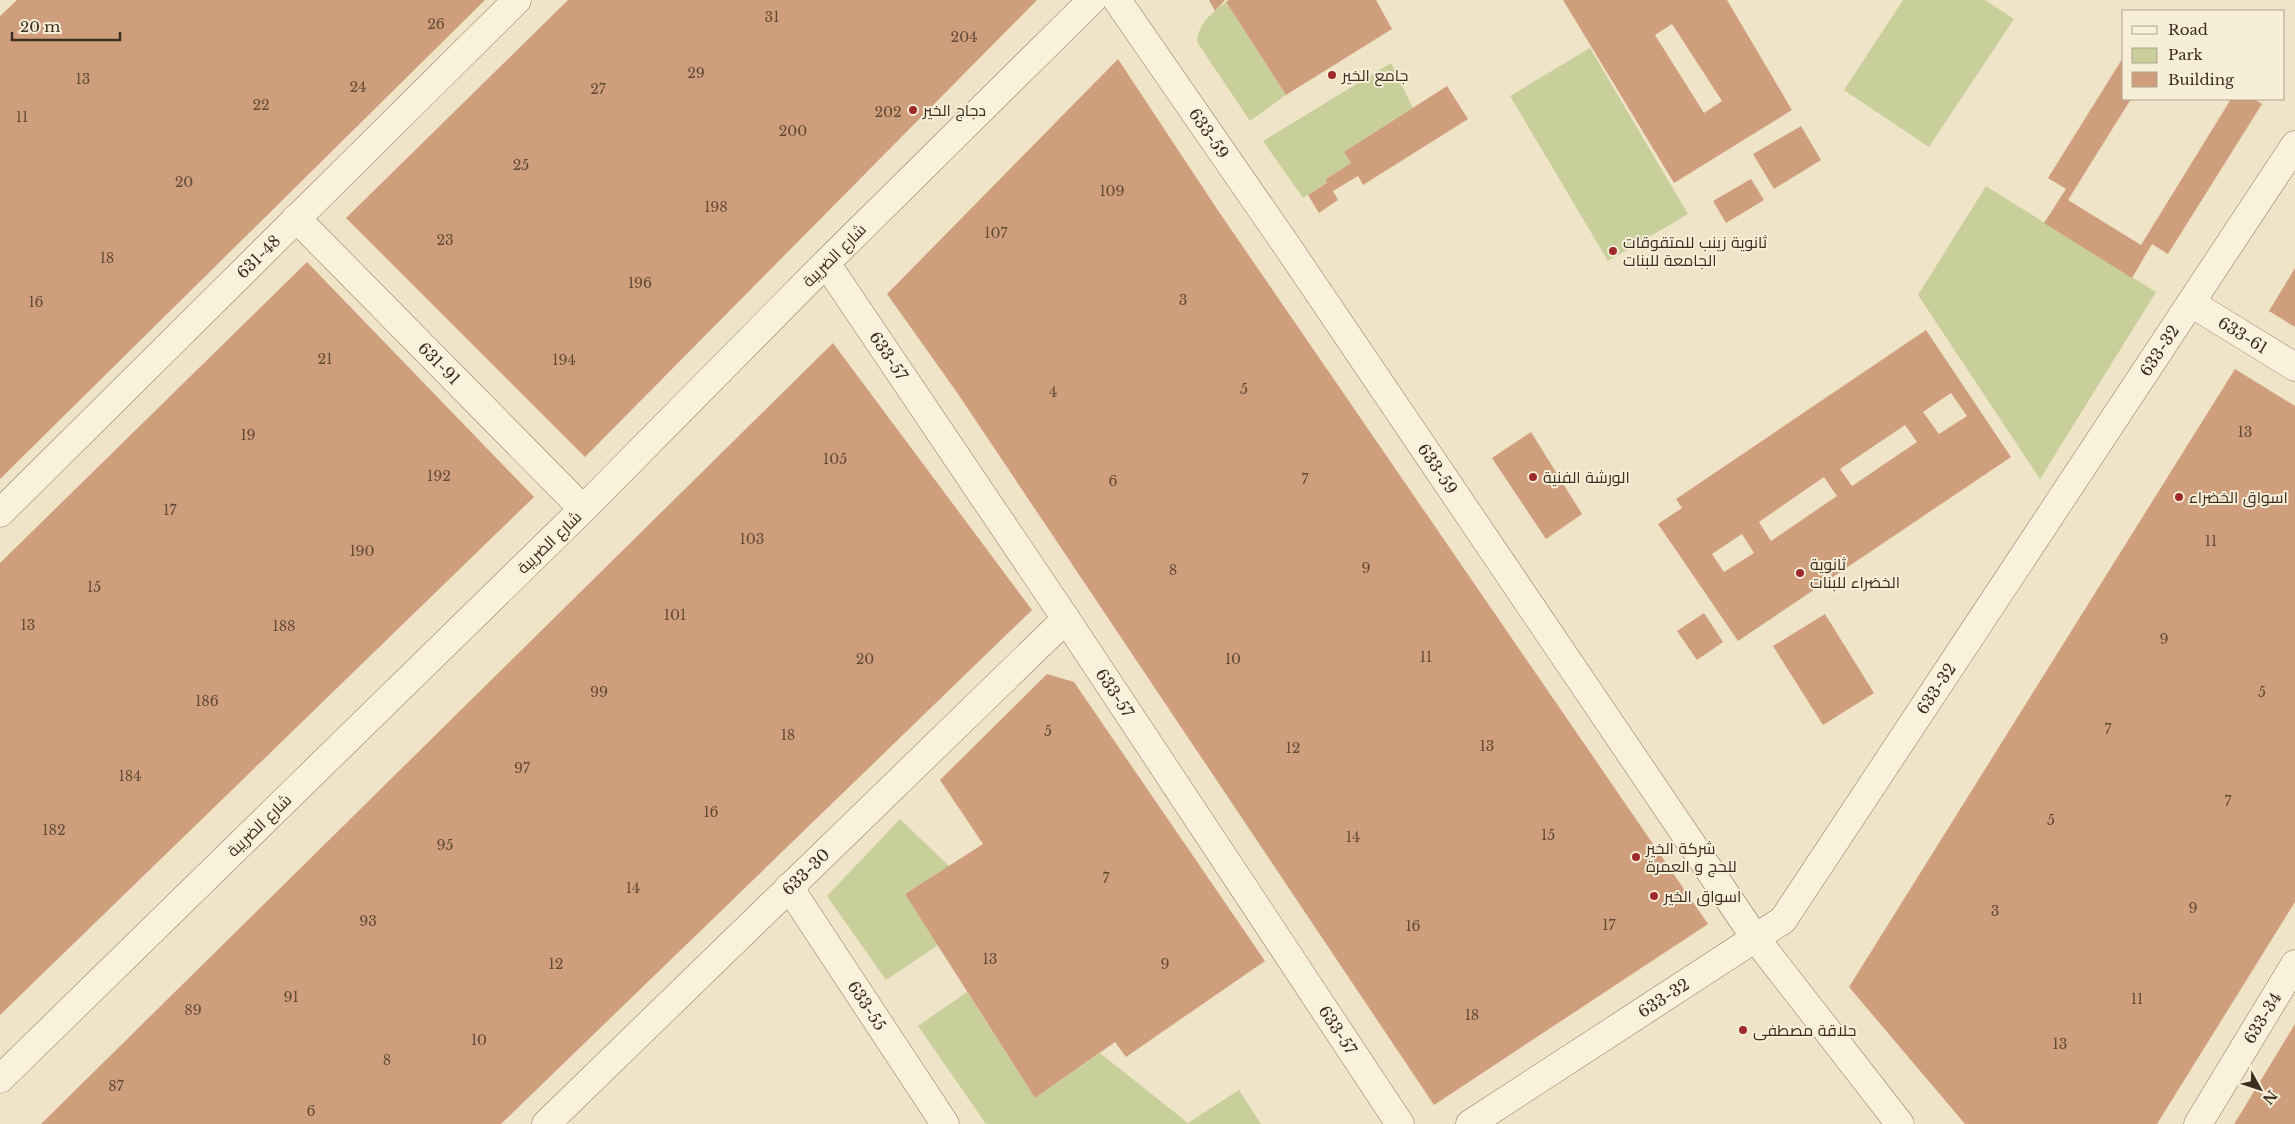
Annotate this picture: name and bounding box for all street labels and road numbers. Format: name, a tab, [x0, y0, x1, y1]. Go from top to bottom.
street label: 633-59	[1185, 104, 1233, 162]
street label: شارع الضريبة	[798, 219, 871, 292]
street label: 631-48	[232, 231, 285, 283]
street label: 633-61	[2214, 312, 2272, 358]
street label: 633-32	[2135, 321, 2183, 380]
street label: 633-57	[865, 328, 913, 385]
street label: 631-91	[414, 338, 465, 389]
street label: 633-59	[1414, 440, 1462, 498]
street label: شارع الضريبة	[513, 506, 587, 579]
street label: 633-32	[1912, 659, 1960, 718]
street label: 633-57	[1092, 665, 1139, 722]
street label: شارع الضريبة	[223, 789, 297, 862]
street label: 633-30	[778, 844, 834, 899]
street label: 633-32	[1634, 974, 1693, 1022]
street label: 633-55	[843, 977, 891, 1034]
street label: 633-34	[2239, 989, 2286, 1047]
street label: 633-57	[1314, 1002, 1362, 1059]

